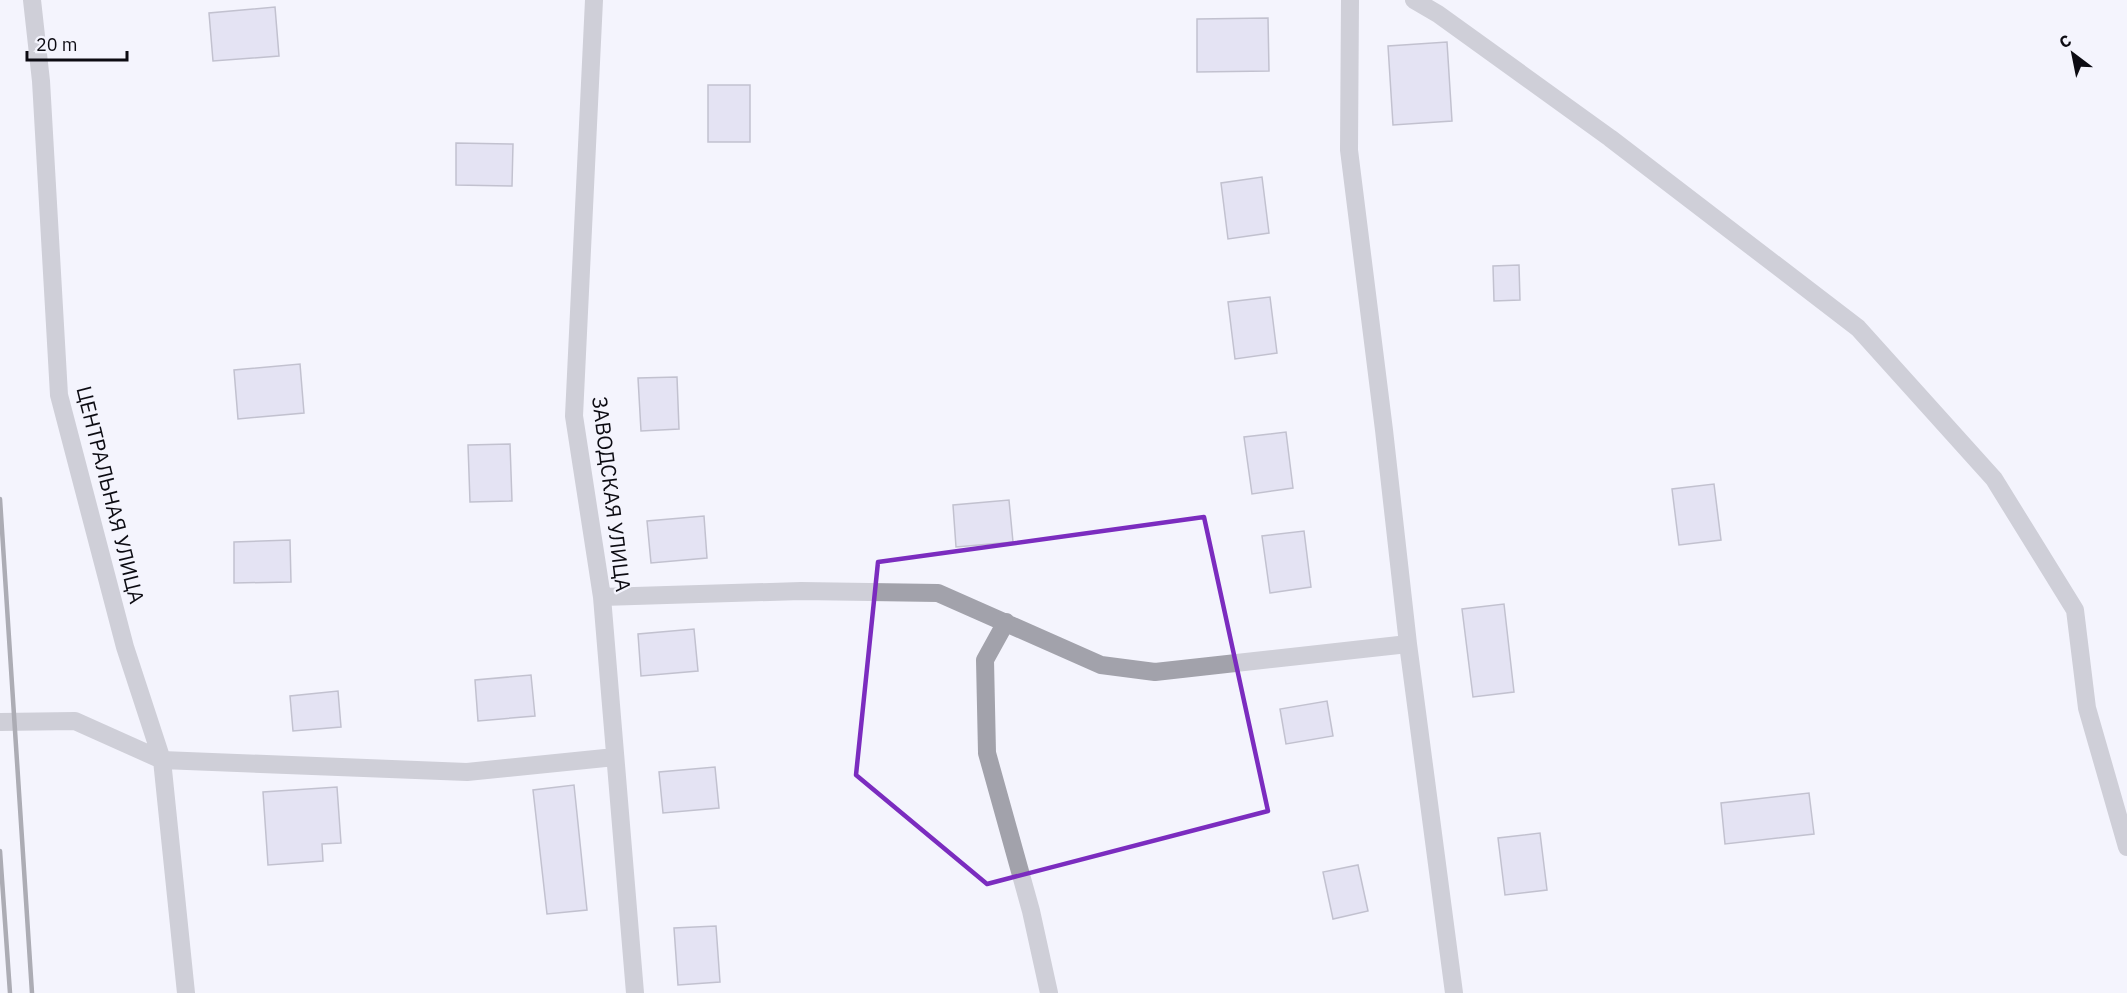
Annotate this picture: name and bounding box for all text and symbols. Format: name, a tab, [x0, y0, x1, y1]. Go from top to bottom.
scale bar	[27, 24, 128, 62]
north arrow	[2043, 24, 2103, 84]
text: С	[2055, 30, 2075, 53]
text: 20 m	[36, 33, 78, 56]
street label: ЦЕНТРАЛЬНАЯ УЛИЦА	[70, 383, 152, 607]
street label: ЗАВОДСКАЯ УЛИЦА	[586, 394, 638, 593]

